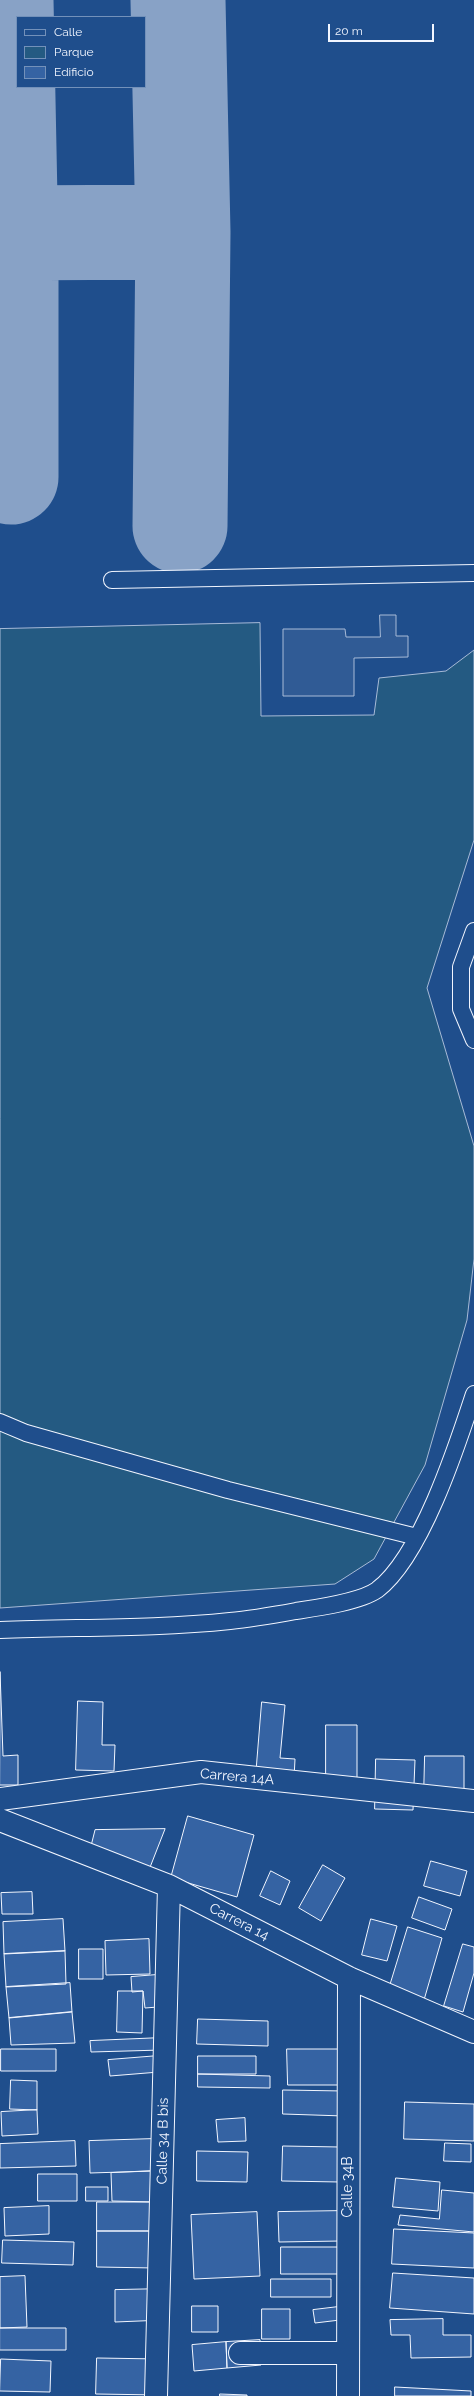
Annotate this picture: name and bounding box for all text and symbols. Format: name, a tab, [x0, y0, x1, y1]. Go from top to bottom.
legend	[16, 16, 146, 88]
scale bar	[330, 16, 436, 42]
text: 20 m	[335, 24, 363, 38]
text: Calle	[54, 25, 82, 39]
text: Parque	[54, 45, 94, 59]
text: Edificio	[54, 65, 94, 79]
street label: Carrera 14A	[199, 1765, 275, 1789]
street label: Carrera 14	[206, 1900, 272, 1944]
street label: Calle 34 B bis	[154, 2098, 172, 2184]
street label: Calle 34B	[340, 2156, 356, 2218]

